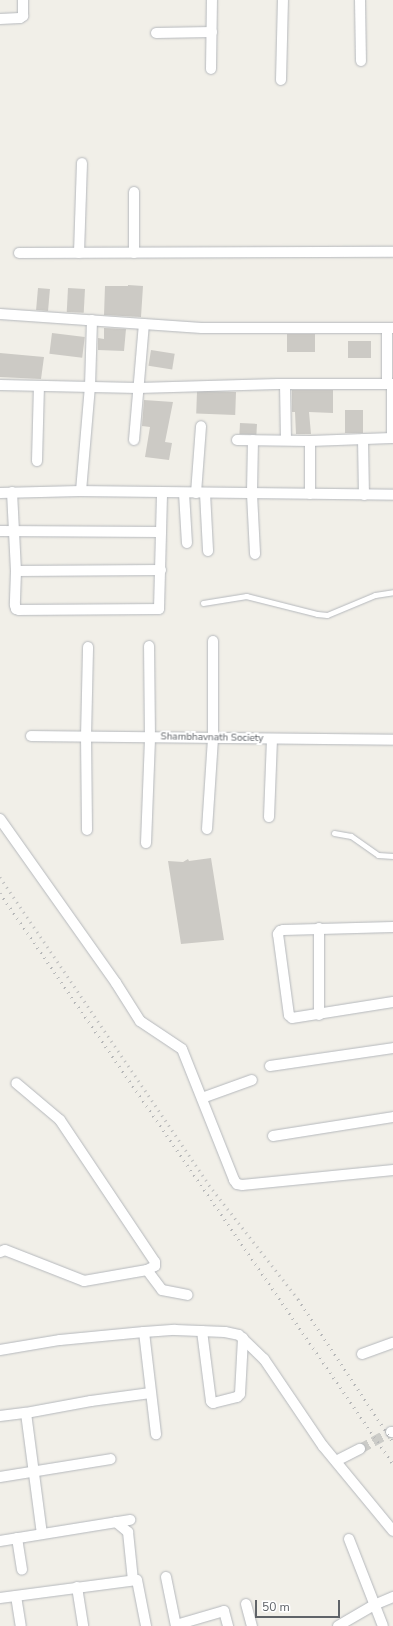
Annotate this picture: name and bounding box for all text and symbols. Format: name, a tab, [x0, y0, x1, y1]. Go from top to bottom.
street label: Shambhavnath Society	[160, 731, 264, 745]
scale bar	[257, 1592, 342, 1618]
text: 50 m	[262, 1599, 290, 1615]

